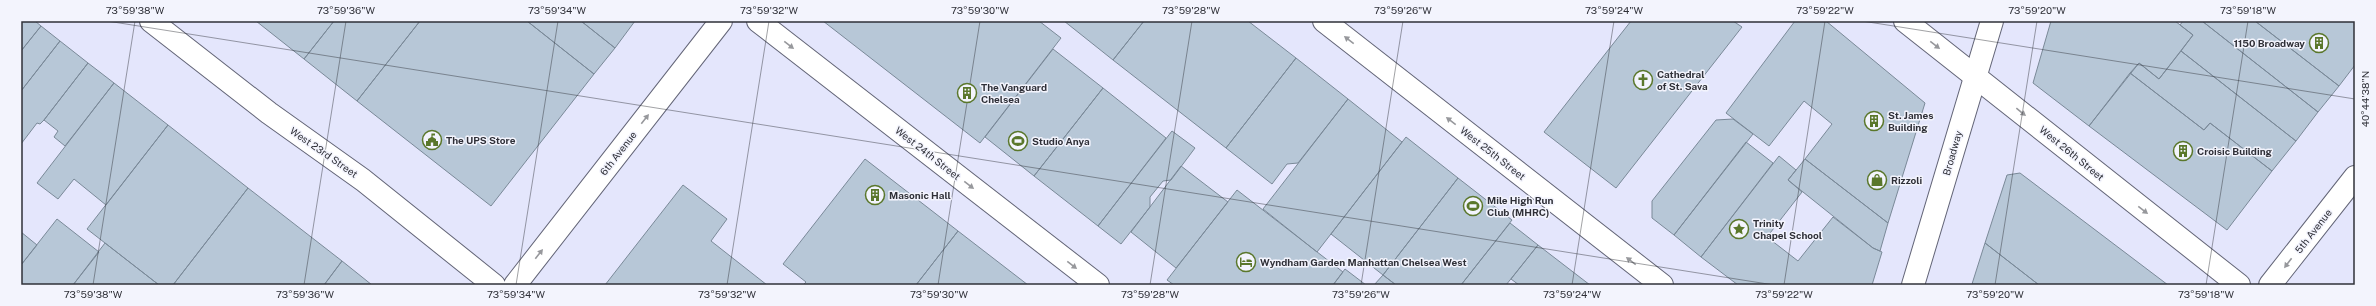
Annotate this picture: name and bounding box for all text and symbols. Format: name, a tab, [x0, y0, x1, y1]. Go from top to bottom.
text: 73°59'38"W	[106, 4, 165, 16]
text: 73°59'36"W	[317, 4, 376, 16]
text: 73°59'34"W	[528, 4, 587, 16]
text: 73°59'32"W	[740, 4, 798, 16]
text: 73°59'30"W	[951, 4, 1009, 16]
text: 73°59'28"W	[1162, 4, 1221, 16]
text: 73°59'26"W	[1374, 4, 1432, 16]
text: 73°59'24"W	[1585, 4, 1643, 16]
text: 73°59'22"W	[1796, 4, 1854, 16]
text: 73°59'20"W	[2008, 4, 2066, 16]
text: 73°59'18"W	[2220, 4, 2277, 16]
building icon: 1150 Broadway	[2308, 32, 2330, 54]
one-way arrow	[1343, 36, 1354, 45]
place label: 1150 Broadway	[2234, 37, 2305, 49]
one-way arrow	[784, 41, 795, 49]
one-way arrow	[1930, 41, 1941, 49]
place label: Cathedral of St. Sava	[1657, 68, 1708, 92]
church icon: Cathedral of St. Sava	[1632, 69, 1654, 91]
text: 40°44'38"N	[2359, 71, 2371, 127]
place label: The Vanguard Chelsea	[981, 81, 1047, 105]
building icon: The Vanguard Chelsea	[956, 82, 978, 104]
one-way arrow	[2016, 108, 2027, 116]
place label: St. James Building	[1888, 109, 1934, 133]
building icon: St. James Building	[1863, 110, 1885, 132]
one-way arrow	[640, 113, 649, 124]
one-way arrow	[1446, 116, 1457, 125]
street label: West 26th Street	[2037, 123, 2107, 183]
street label: West 23rd Street	[288, 124, 360, 180]
street label: West 24th Street	[893, 124, 963, 182]
street label: West 25th Street	[1458, 124, 1528, 182]
street label: 6th Avenue	[597, 128, 639, 177]
public building icon: The UPS Store	[421, 129, 443, 151]
street label: Broadway	[1940, 129, 1964, 177]
sports icon: Studio Anya	[1007, 130, 1029, 152]
place label: The UPS Store	[446, 134, 516, 146]
place label: Studio Anya	[1032, 135, 1090, 147]
building icon: Croisic Building	[2172, 140, 2194, 162]
place label: Croisic Building	[2197, 145, 2273, 157]
shop icon: Rizzoli	[1866, 169, 1888, 191]
place label: Rizzoli	[1891, 174, 1923, 186]
one-way arrow	[964, 181, 975, 189]
building icon: Masonic Hall	[864, 184, 886, 206]
place label: Masonic Hall	[889, 189, 951, 201]
place label: Mile High Run Club (MHRC)	[1487, 194, 1554, 218]
sports icon: Mile High Run Club (MHRC)	[1462, 195, 1484, 217]
one-way arrow	[2138, 206, 2149, 215]
street label: 5th Avenue	[2292, 206, 2334, 256]
place label: Trinity Chapel School	[1753, 217, 1822, 241]
place icon: Trinity Chapel School	[1728, 218, 1750, 240]
one-way arrow	[534, 249, 543, 260]
hotel icon: Wyndham Garden Manhattan Chelsea West	[1235, 251, 1257, 273]
place label: Wyndham Garden Manhattan Chelsea West	[1260, 256, 1467, 268]
one-way arrow	[1626, 257, 1636, 265]
one-way arrow	[2284, 257, 2292, 268]
one-way arrow	[1066, 260, 1077, 269]
text: 73°59'38"W	[64, 288, 123, 300]
text: 73°59'36"W	[276, 288, 335, 300]
text: 73°59'34"W	[487, 288, 546, 300]
text: 73°59'32"W	[698, 288, 756, 300]
text: 73°59'30"W	[910, 288, 968, 300]
text: 73°59'28"W	[1121, 288, 1180, 300]
text: 73°59'26"W	[1332, 288, 1390, 300]
text: 73°59'24"W	[1543, 288, 1601, 300]
text: 73°59'22"W	[1755, 288, 1813, 300]
text: 73°59'20"W	[1966, 288, 2024, 300]
text: 73°59'18"W	[2178, 288, 2235, 300]

